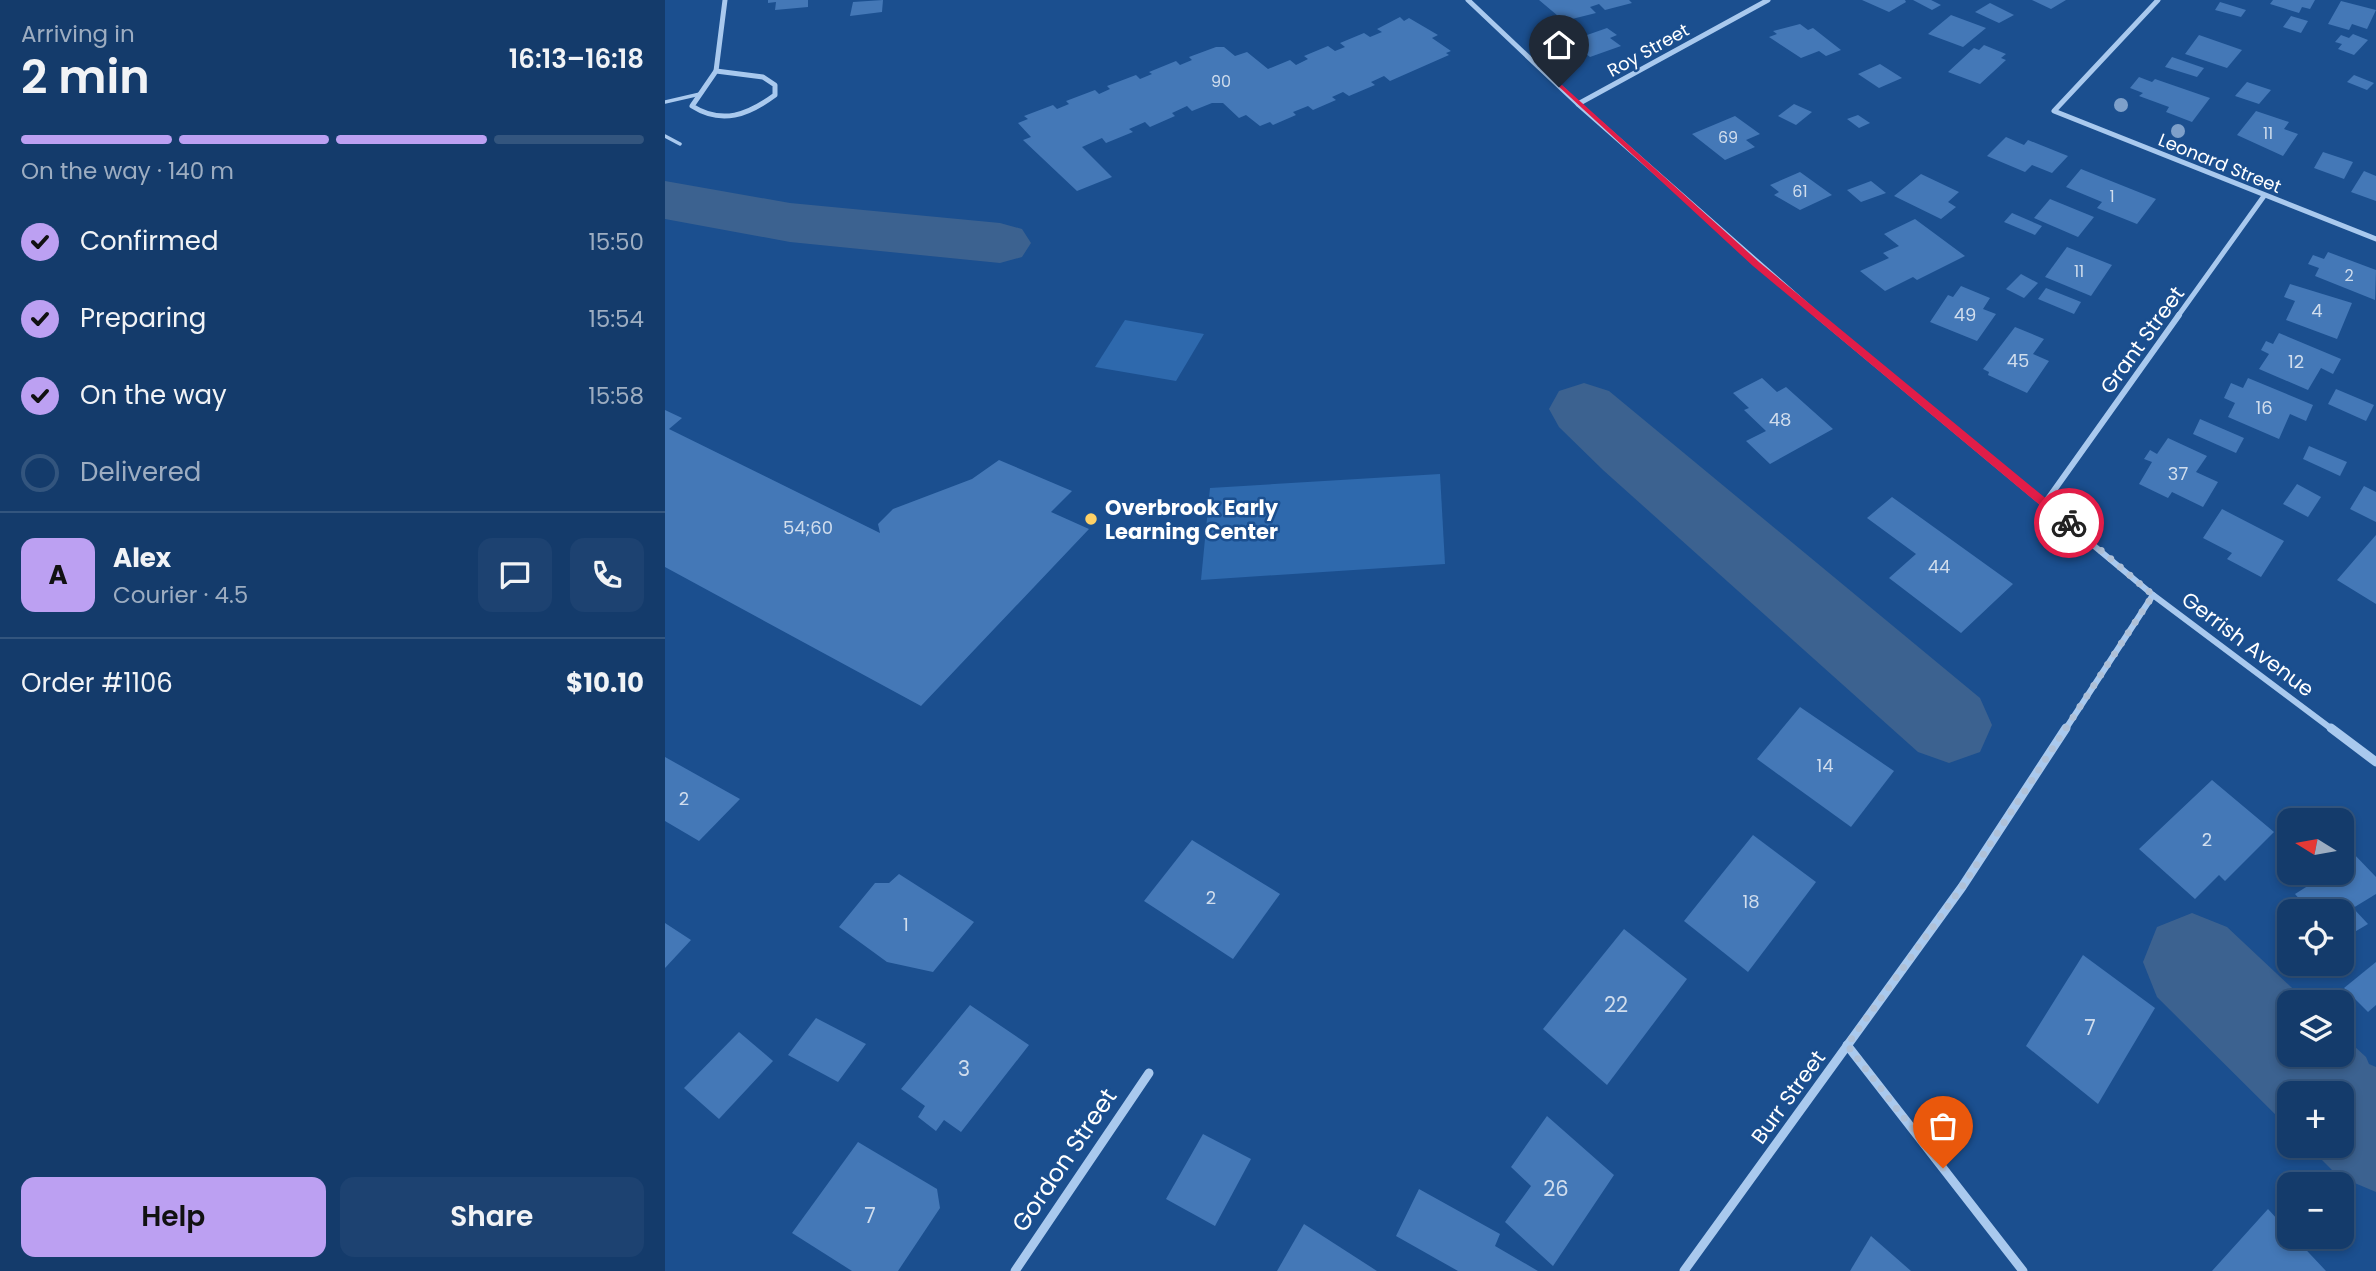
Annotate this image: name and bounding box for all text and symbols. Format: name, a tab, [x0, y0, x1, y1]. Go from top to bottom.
pin	[1529, 15, 1589, 87]
street label: Roy Street	[1603, 17, 1693, 83]
text: Arriving in	[21, 18, 135, 50]
icon: home	[1540, 26, 1578, 64]
text: 16:13–16:18	[509, 41, 644, 77]
text: 2 min	[21, 45, 150, 109]
house number: 90	[1211, 70, 1231, 93]
house number: 11	[2263, 122, 2273, 145]
house number: 69	[1718, 126, 1738, 149]
street label: Leonard Street	[2155, 127, 2285, 199]
text: On the way · 140 m	[21, 155, 234, 187]
house number: 61	[1792, 180, 1808, 203]
house number: 1	[2109, 185, 2115, 208]
icon: check	[21, 223, 59, 261]
text: Confirmed	[80, 223, 218, 259]
text: 15:50	[588, 226, 644, 258]
house number: 11	[2074, 260, 2084, 283]
house number: 2	[2344, 264, 2354, 287]
street label: Grant Street	[2093, 280, 2191, 400]
house number: 4	[2311, 298, 2323, 323]
icon: check	[21, 300, 59, 338]
text: Preparing	[80, 300, 206, 336]
house number: 49	[1954, 302, 1976, 327]
text: 15:54	[588, 303, 644, 335]
house number: 45	[2007, 348, 2029, 373]
house number: 12	[2288, 349, 2304, 374]
icon: check	[21, 377, 59, 415]
text: On the way	[80, 377, 227, 413]
text: 15:58	[588, 380, 644, 412]
house number: 16	[2255, 395, 2273, 420]
house number: 48	[1769, 407, 1791, 432]
text: Delivered	[80, 454, 201, 490]
house number: 37	[2168, 461, 2188, 486]
courier	[2034, 488, 2104, 558]
place label: Overbrook Early Learning Center	[1105, 493, 1279, 546]
icon: bike	[2050, 504, 2088, 542]
marker: Overbrook Early Learning Center	[1083, 511, 1099, 527]
house number: 54;60	[783, 515, 833, 540]
button: chat	[478, 538, 552, 612]
button: phone	[570, 538, 644, 612]
text: Alex	[113, 540, 171, 576]
house number: 44	[1928, 554, 1950, 579]
text: A	[48, 557, 68, 593]
text: Courier · 4.5	[113, 579, 248, 611]
street label: Gerrish Avenue	[2176, 585, 2320, 703]
text: Order #1106	[21, 665, 173, 701]
text: $10.10	[566, 665, 644, 701]
house number: 14	[1816, 753, 1834, 778]
house number: 2	[679, 786, 689, 811]
north arrow	[2277, 808, 2354, 886]
map controls	[2277, 808, 2354, 1249]
house number: 2	[2202, 827, 2212, 852]
house number: 2	[1206, 885, 1216, 910]
house number: 18	[1742, 889, 1760, 914]
button: locate	[2277, 899, 2354, 976]
house number: 1	[903, 912, 909, 937]
house number: 22	[1604, 990, 1628, 1019]
button: layers	[2277, 990, 2354, 1067]
house number: 7	[2084, 1013, 2096, 1042]
street label: Burr Street	[1744, 1044, 1832, 1150]
house number: 3	[958, 1054, 970, 1083]
button: +	[2277, 1081, 2354, 1158]
street label: Gordon Street	[1004, 1082, 1124, 1238]
pin	[1913, 1096, 1973, 1168]
icon: bag	[1924, 1107, 1962, 1145]
button: −	[2277, 1172, 2354, 1249]
house number: 26	[1543, 1174, 1569, 1203]
button: Help	[21, 1177, 326, 1257]
button: Share	[340, 1177, 644, 1257]
house number: 7	[864, 1201, 876, 1230]

